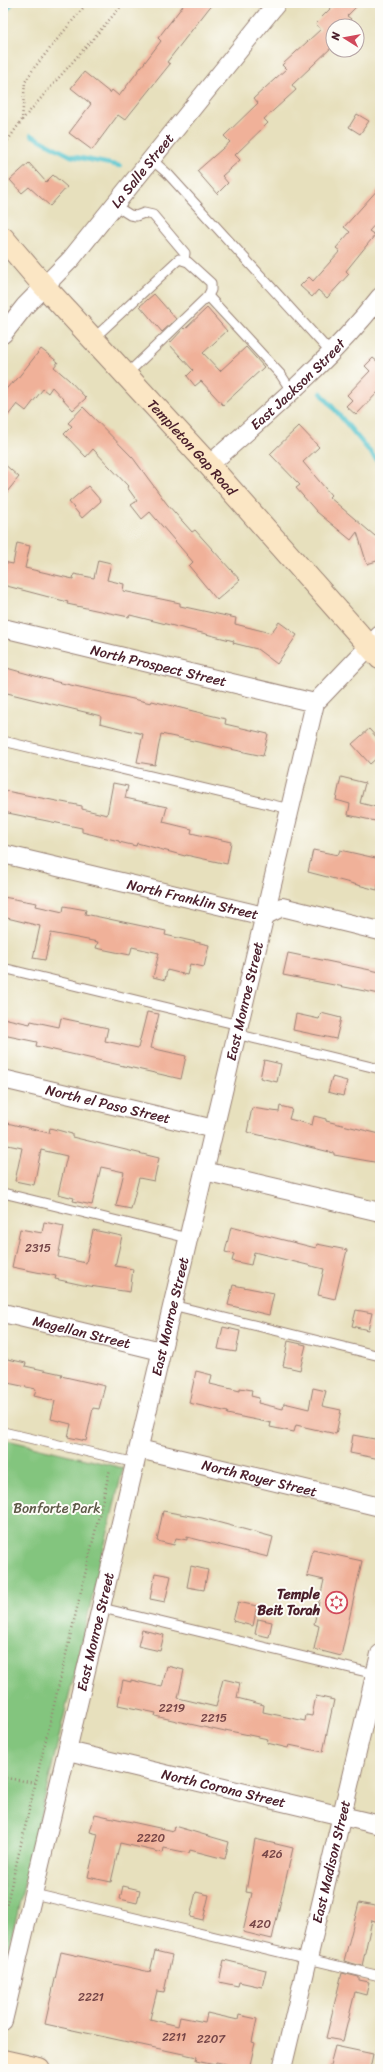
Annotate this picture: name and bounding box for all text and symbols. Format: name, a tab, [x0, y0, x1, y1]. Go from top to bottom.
north arrow	[325, 18, 365, 58]
text: N	[325, 30, 346, 43]
street label: La Salle Street	[104, 128, 181, 214]
street label: East Jackson Street	[244, 332, 353, 437]
street label: Templeton Gap Road	[141, 393, 244, 503]
street label: North Prospect Street	[88, 637, 229, 694]
street label: North Franklin Street	[124, 872, 261, 927]
street label: East Monroe Street	[219, 939, 271, 1063]
street label: North el Paso Street	[43, 1078, 173, 1131]
house number: 2315	[25, 1237, 51, 1259]
street label: East Monroe Street	[144, 1255, 196, 1379]
street label: Magellan Street	[30, 1309, 133, 1356]
street label: North Royer Street	[199, 1453, 320, 1504]
park label: Bonforte Park	[13, 1496, 101, 1521]
street label: East Monroe Street	[69, 1570, 122, 1694]
place label: Temple Beit Torah	[257, 1582, 321, 1623]
synagogue icon: Temple Beit Torah	[323, 1589, 349, 1615]
house number: 2219	[159, 1697, 185, 1719]
house number: 2215	[201, 1707, 227, 1729]
street label: North Corona Street	[159, 1762, 288, 1815]
street label: East Madison Street	[305, 1798, 358, 1926]
house number: 2220	[137, 1827, 166, 1849]
house number: 426	[261, 1843, 283, 1865]
house number: 420	[249, 1913, 271, 1935]
house number: 2221	[78, 1986, 104, 2008]
house number: 2211	[162, 2026, 186, 2048]
house number: 2207	[197, 2028, 226, 2050]

